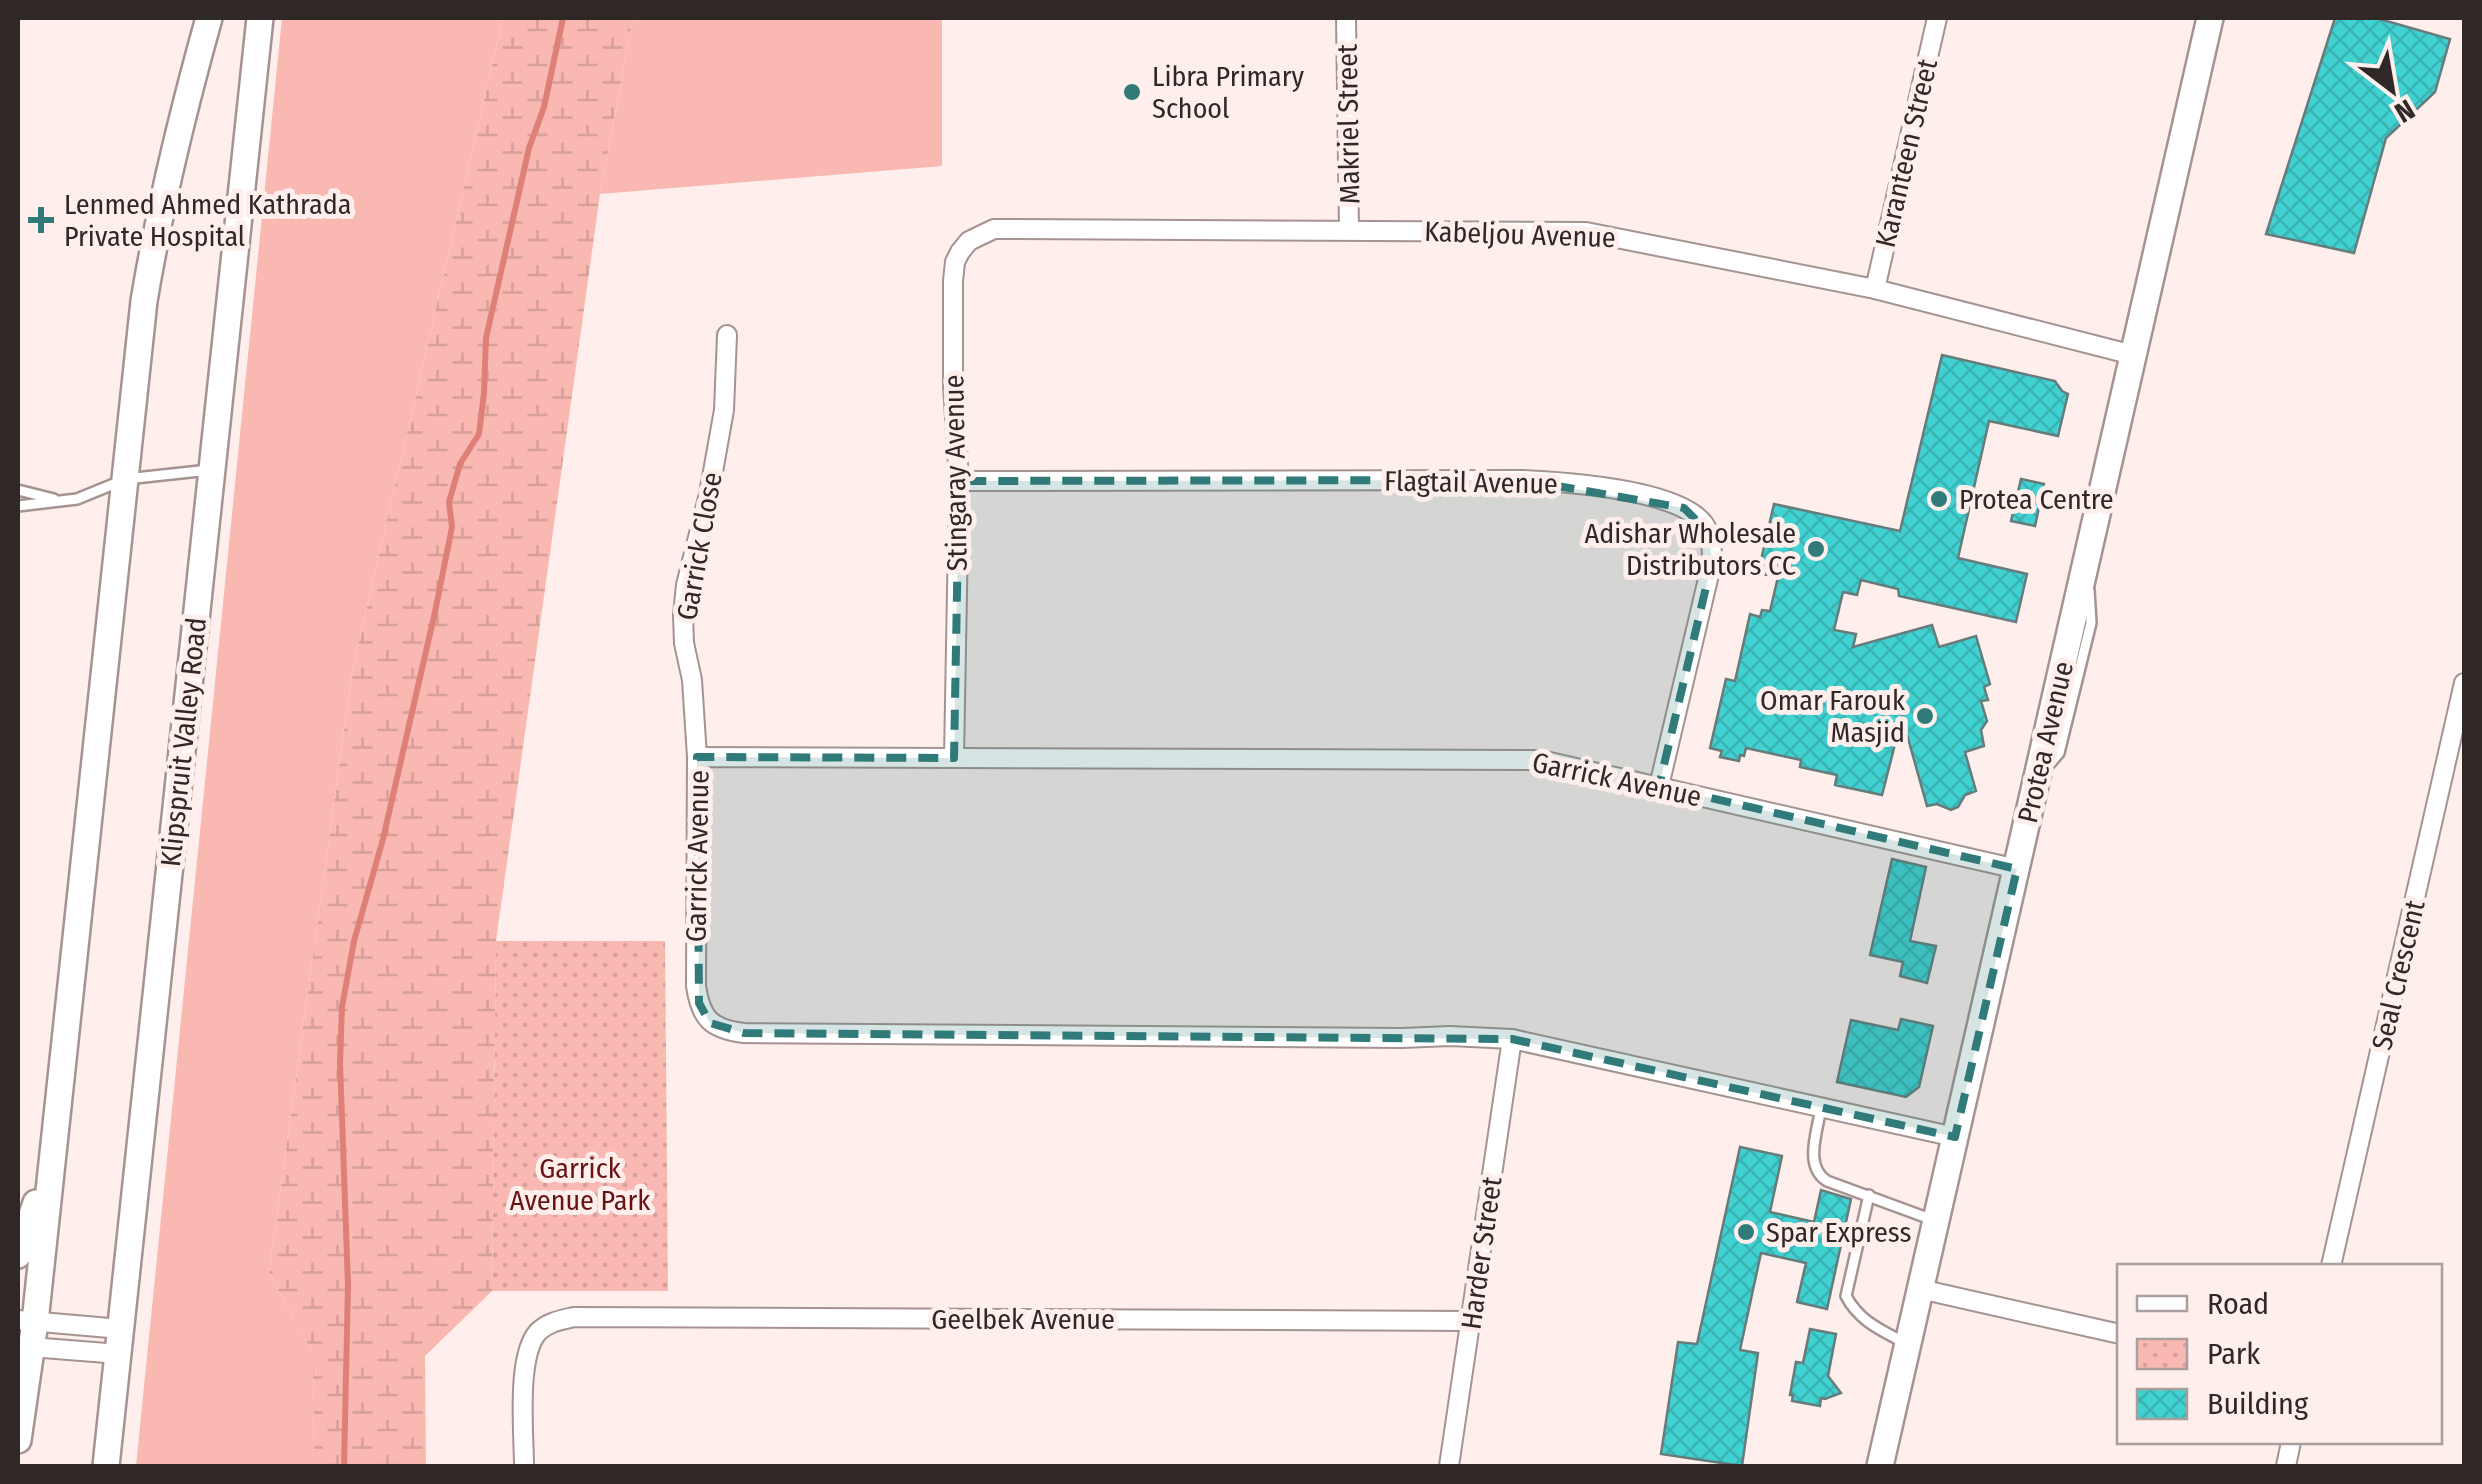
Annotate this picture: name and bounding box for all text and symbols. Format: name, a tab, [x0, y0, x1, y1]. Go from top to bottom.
north arrow	[2342, 40, 2442, 140]
street label: Makriel Street	[1331, 43, 1366, 204]
street label: Karanteen Street	[1869, 55, 1944, 251]
place label: Libra Primary School	[1152, 60, 1304, 125]
marker: Libra Primary School	[1121, 81, 1143, 103]
text: N	[2389, 93, 2420, 129]
place label: Lenmed Ahmed Kathrada Private Hospital	[64, 188, 351, 253]
marker: Lenmed Ahmed Kathrada Private Hospital	[28, 207, 54, 233]
street label: Kabeljou Avenue	[1424, 215, 1616, 254]
street label: Stingaray Avenue	[937, 374, 974, 572]
street label: Flagtail Avenue	[1384, 464, 1558, 501]
street label: Garrick Close	[670, 470, 729, 623]
place label: Protea Centre	[1959, 483, 2114, 516]
marker: Protea Centre	[1928, 488, 1950, 510]
place label: Adishar Wholesale Distributors CC	[1585, 517, 1796, 582]
marker: Adishar Wholesale Distributors CC	[1805, 538, 1827, 560]
street label: Klipspruit Valley Road	[154, 616, 213, 868]
street label: Protea Avenue	[2011, 658, 2080, 826]
place label: Omar Farouk Masjid	[1760, 684, 1906, 749]
marker: Omar Farouk Masjid	[1914, 705, 1936, 727]
street label: Garrick Avenue	[1529, 745, 1705, 814]
street label: Garrick Avenue	[680, 770, 715, 942]
street label: Seal Crescent	[2365, 896, 2432, 1053]
park label: Garrick Avenue Park	[510, 1152, 651, 1217]
street label: Harder Street	[1454, 1174, 1509, 1331]
place label: Spar Express	[1766, 1216, 1911, 1249]
marker: Spar Express	[1735, 1221, 1757, 1243]
legend	[2117, 1264, 2442, 1444]
text: Road	[2207, 1286, 2269, 1322]
street label: Geelbek Avenue	[931, 1303, 1115, 1336]
text: Park	[2207, 1336, 2260, 1372]
text: Building	[2207, 1386, 2309, 1422]

